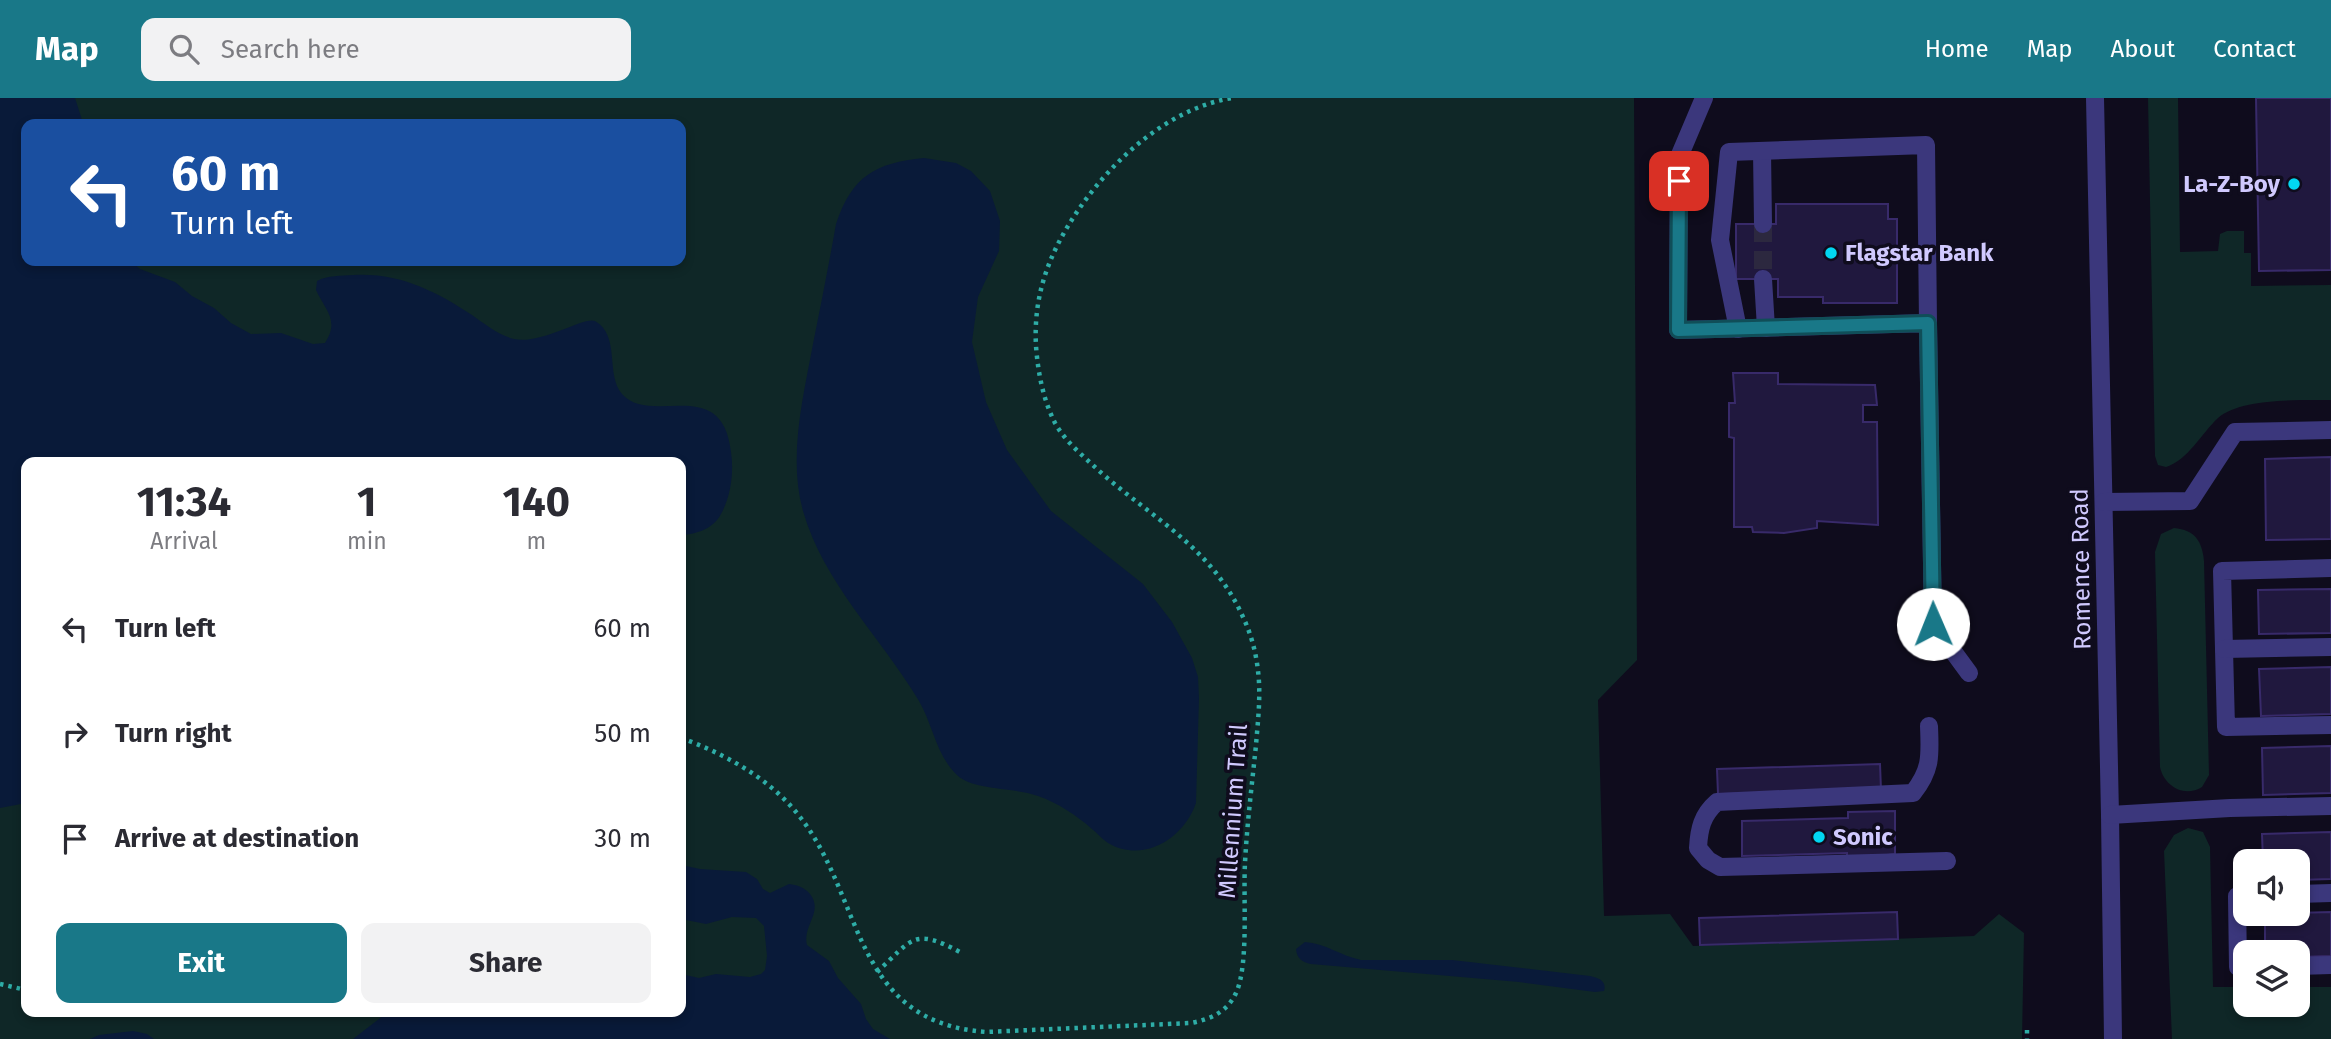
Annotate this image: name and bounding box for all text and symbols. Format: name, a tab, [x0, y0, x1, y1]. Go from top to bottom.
search box	[141, 18, 631, 81]
text: Map	[35, 29, 99, 69]
icon: search	[165, 30, 203, 68]
text: Search here	[221, 34, 360, 65]
text: Home	[1925, 35, 1989, 63]
text: Map	[2027, 35, 2073, 63]
text: About	[2111, 35, 2175, 63]
text: Contact	[2213, 35, 2296, 63]
text: 60 m	[171, 144, 280, 203]
icon: left	[56, 147, 147, 238]
pin	[1649, 151, 1709, 211]
icon: arrive	[1660, 162, 1698, 200]
place label: La-Z-Boy	[2183, 170, 2281, 198]
marker: La-Z-Boy	[2286, 176, 2302, 192]
text: Turn left	[171, 204, 293, 242]
place label: Flagstar Bank	[1845, 239, 1994, 267]
marker: Flagstar Bank	[1823, 245, 1839, 261]
text: 11:34	[137, 477, 231, 527]
text: 1	[357, 477, 377, 527]
text: 140	[502, 477, 570, 527]
street label: Romence Road	[2066, 488, 2096, 650]
text: Arrival	[150, 527, 218, 555]
text: min	[347, 527, 387, 555]
text: m	[526, 527, 546, 555]
position arrow	[1896, 587, 1970, 661]
icon: left	[56, 610, 94, 648]
text: Turn left	[115, 613, 216, 644]
text: 60 m	[593, 613, 651, 644]
icon: right	[56, 715, 94, 753]
text: Turn right	[115, 718, 232, 749]
text: 50 m	[594, 718, 651, 749]
street label: Millennium Trail	[1213, 723, 1253, 899]
icon: arrive	[56, 820, 94, 858]
text: Arrive at destination	[115, 823, 359, 854]
text: 30 m	[594, 823, 651, 854]
place label: Sonic	[1833, 823, 1893, 851]
marker: Sonic	[1811, 829, 1827, 845]
map controls	[2233, 849, 2310, 1017]
button: sound	[2233, 849, 2310, 926]
button: Exit	[56, 923, 347, 1003]
button: Share	[361, 923, 651, 1003]
button: layers	[2233, 940, 2310, 1017]

